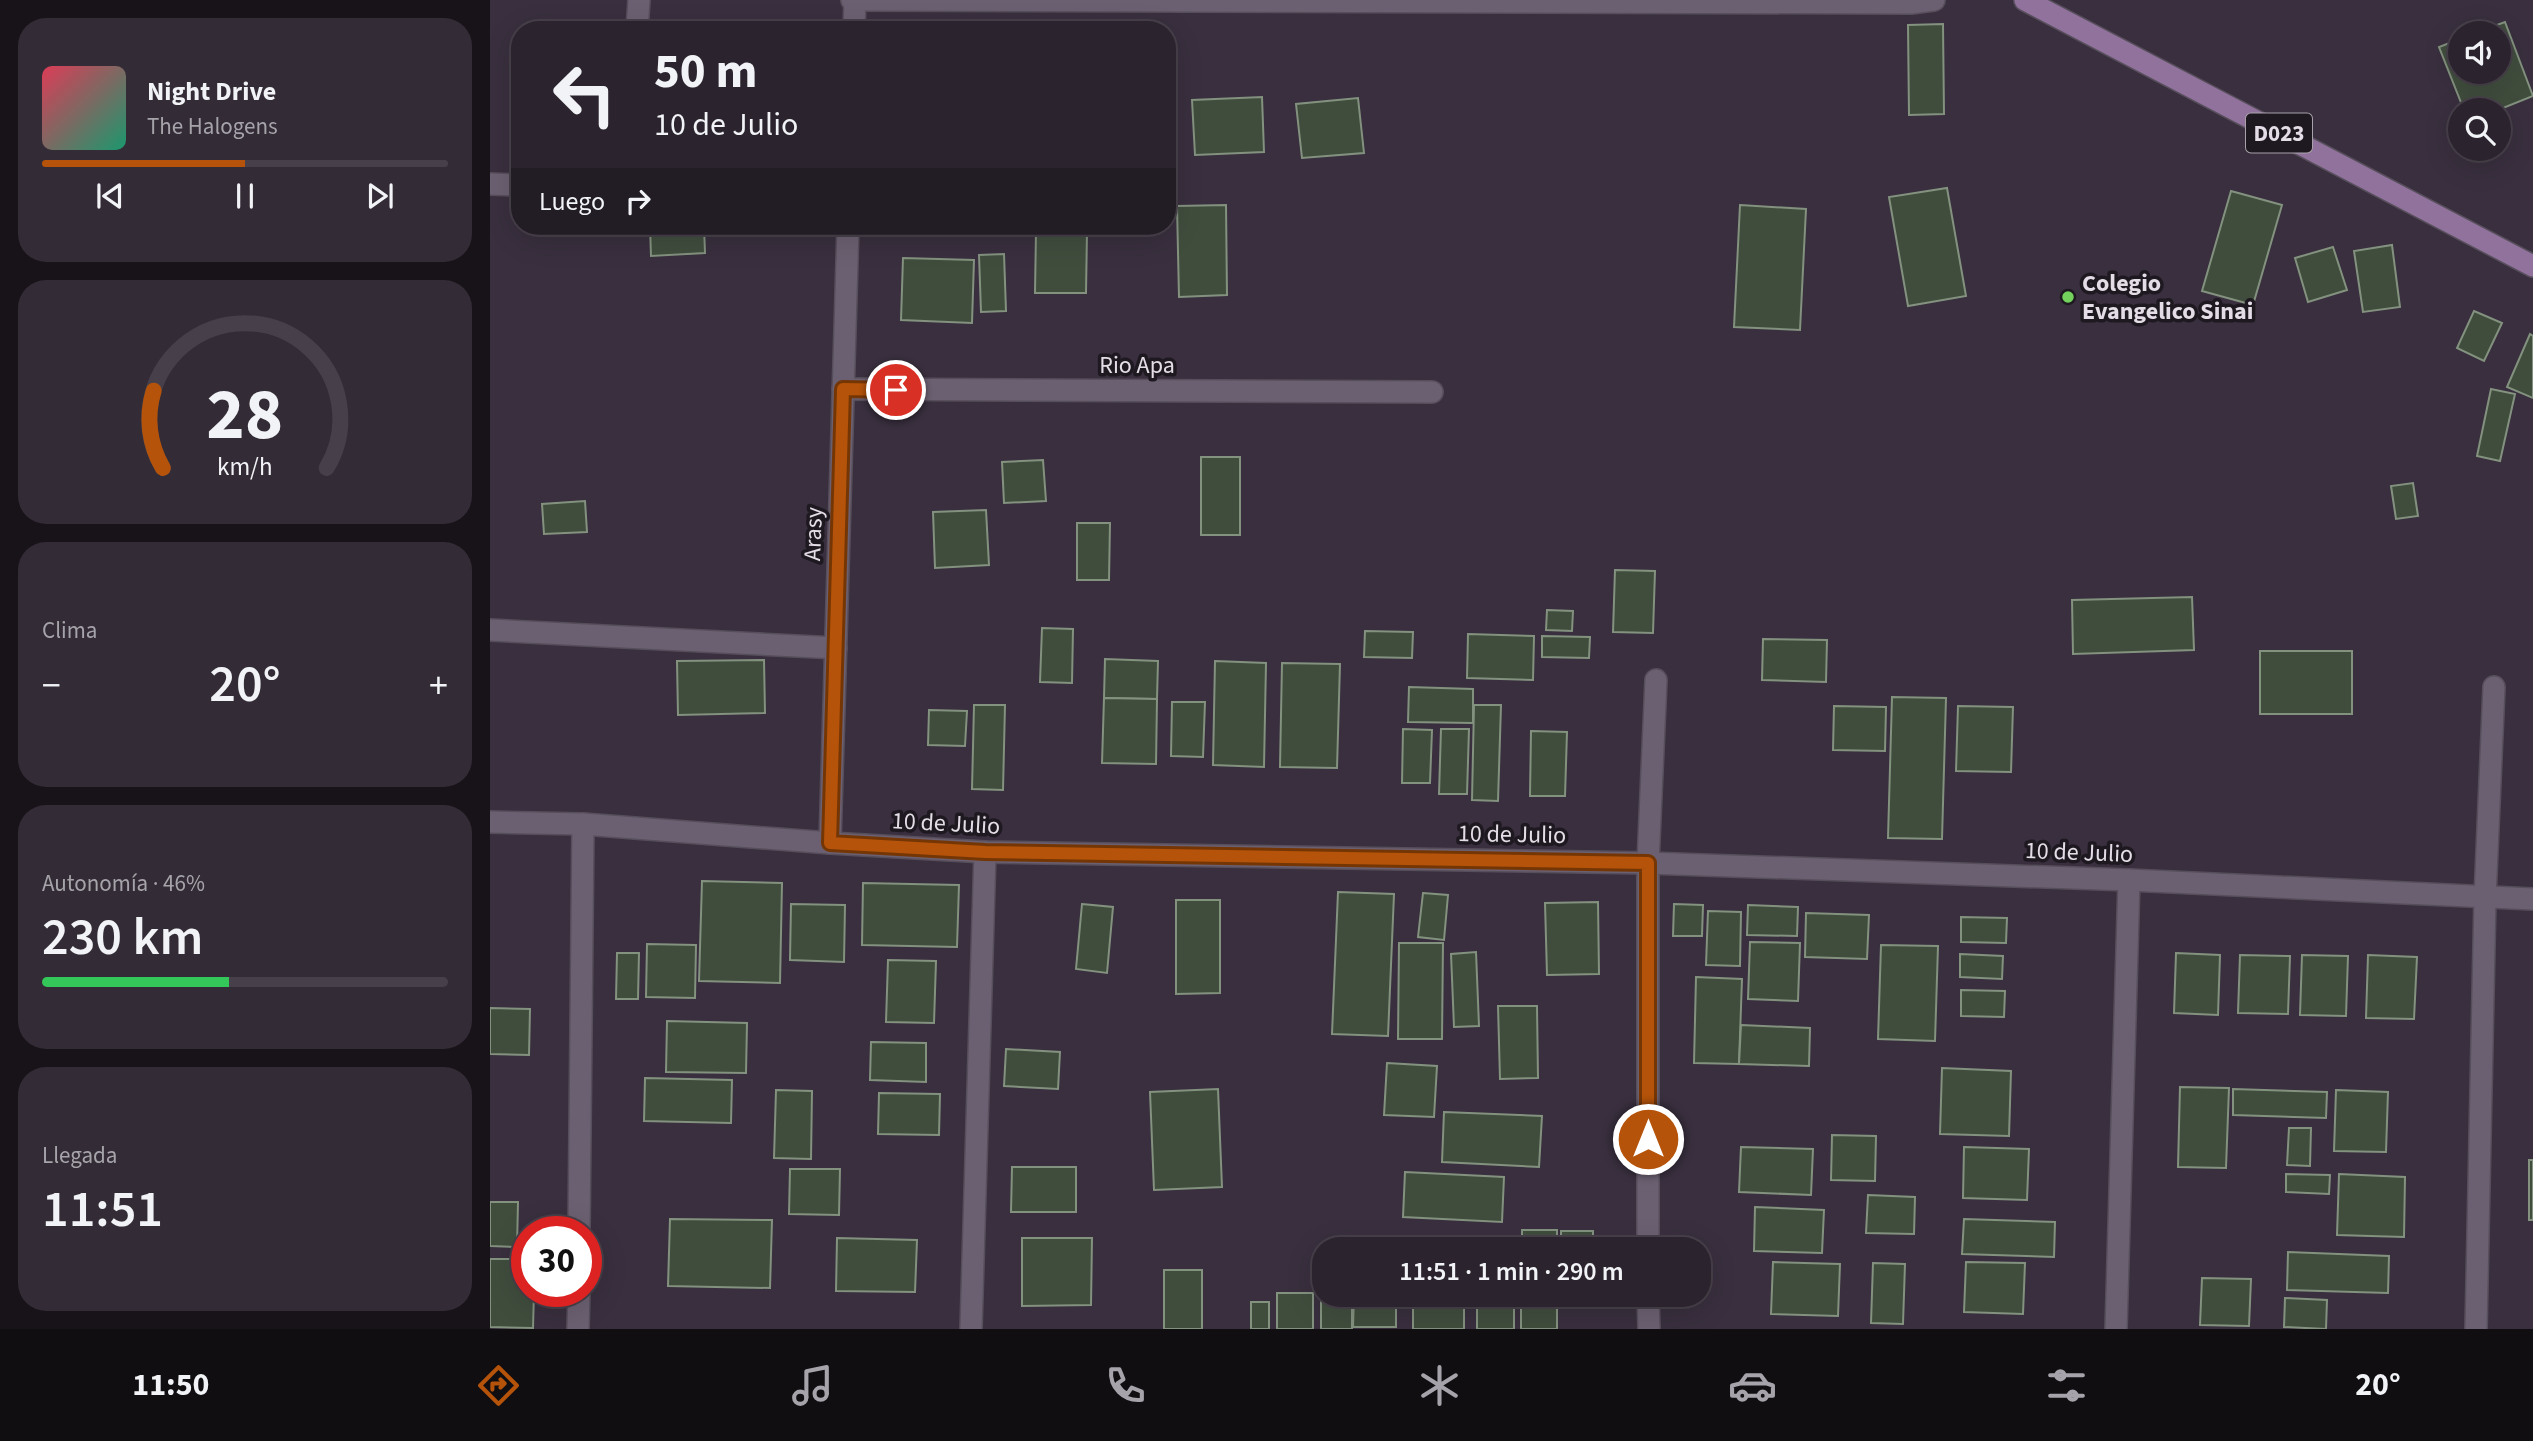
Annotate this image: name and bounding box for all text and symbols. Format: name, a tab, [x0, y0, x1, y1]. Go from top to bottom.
map controls	[2448, 21, 2511, 161]
button: sound	[2448, 21, 2511, 84]
text: 50 m	[654, 37, 758, 107]
icon: left	[539, 49, 630, 140]
text: Night Drive	[147, 73, 276, 110]
button: search	[2448, 98, 2511, 161]
text: 10 de Julio	[654, 102, 798, 148]
text: The Halogens	[147, 110, 278, 143]
road number: D023	[2246, 114, 2312, 152]
icon: previous	[91, 177, 129, 215]
icon: pause	[226, 177, 264, 215]
icon: next	[361, 177, 399, 215]
icon: right	[619, 182, 657, 220]
text: Luego	[539, 183, 605, 220]
place label: Colegio Evangelico Sinai	[2082, 266, 2253, 329]
marker: Colegio Evangelico Sinai	[2060, 289, 2076, 305]
street label: Rio Apa	[1099, 348, 1175, 383]
pin	[866, 360, 926, 420]
text: 28	[207, 364, 283, 468]
icon: arrive	[877, 371, 915, 409]
text: km/h	[217, 449, 273, 485]
street label: Arasy	[795, 506, 832, 562]
text: Clima	[42, 614, 97, 647]
text: 20°	[209, 648, 281, 722]
text: −	[42, 659, 61, 713]
text: +	[429, 659, 448, 713]
street label: 10 de Julio	[891, 803, 1001, 844]
street label: 10 de Julio	[1458, 816, 1566, 853]
street label: 10 de Julio	[2024, 833, 2134, 872]
text: Autonomía · 46%	[42, 867, 205, 900]
text: 230 km	[42, 901, 203, 975]
position arrow	[1611, 1102, 1685, 1176]
text: Llegada	[42, 1139, 117, 1172]
text: 11:51	[42, 1173, 163, 1247]
speed limit sign: 30	[511, 1216, 602, 1307]
text: 11:51 · 1 min · 290 m	[1399, 1253, 1624, 1290]
icon: directions	[474, 1361, 523, 1410]
icon: music	[788, 1361, 837, 1410]
icon: phone	[1101, 1361, 1150, 1410]
icon: climate	[1415, 1361, 1464, 1410]
icon: car	[1728, 1361, 1777, 1410]
icon: filters	[2042, 1361, 2091, 1410]
text: 11:50	[132, 1362, 209, 1408]
text: 20°	[2355, 1362, 2401, 1408]

